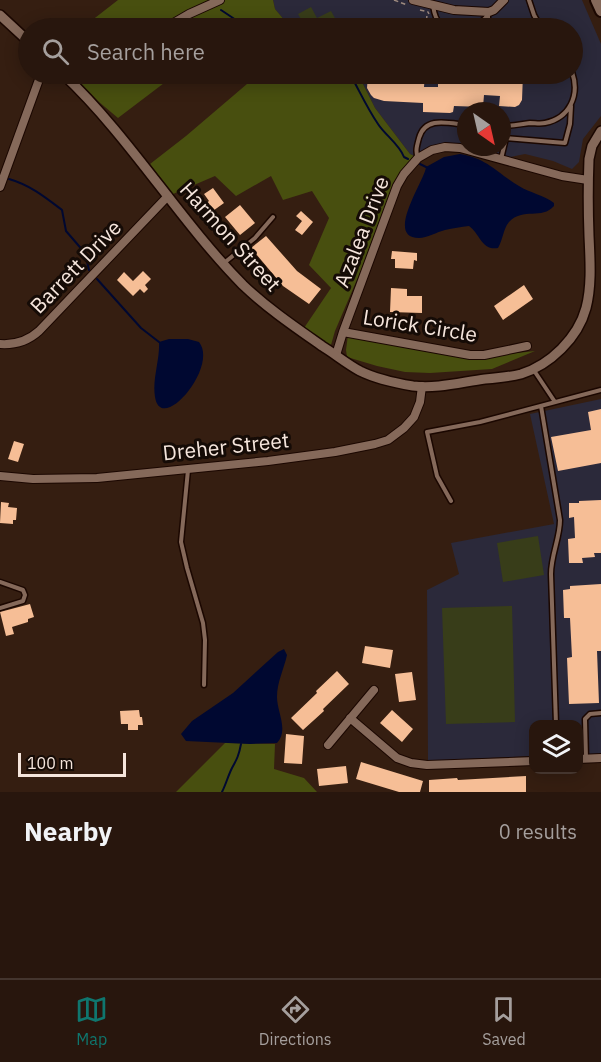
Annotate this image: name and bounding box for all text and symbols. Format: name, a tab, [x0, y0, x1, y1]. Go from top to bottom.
search box	[18, 18, 583, 84]
icon: search	[39, 35, 72, 68]
text: Search here	[87, 37, 205, 66]
north arrow	[457, 102, 511, 156]
street label: Azalea Drive	[327, 172, 395, 291]
street label: Harmon Street	[174, 176, 287, 297]
street label: Barrett Drive	[24, 213, 127, 319]
street label: Lorick Circle	[361, 302, 479, 348]
street label: Dreher Street	[161, 425, 290, 467]
map controls	[529, 720, 583, 774]
button: layers	[529, 720, 583, 774]
scale bar	[18, 750, 126, 778]
text: 100 m	[27, 753, 74, 773]
text: Nearby	[24, 814, 112, 848]
text: 0 results	[499, 818, 577, 845]
tab: Map	[75, 993, 108, 1049]
tab: Directions	[259, 993, 332, 1049]
tab: Saved	[482, 993, 526, 1049]

